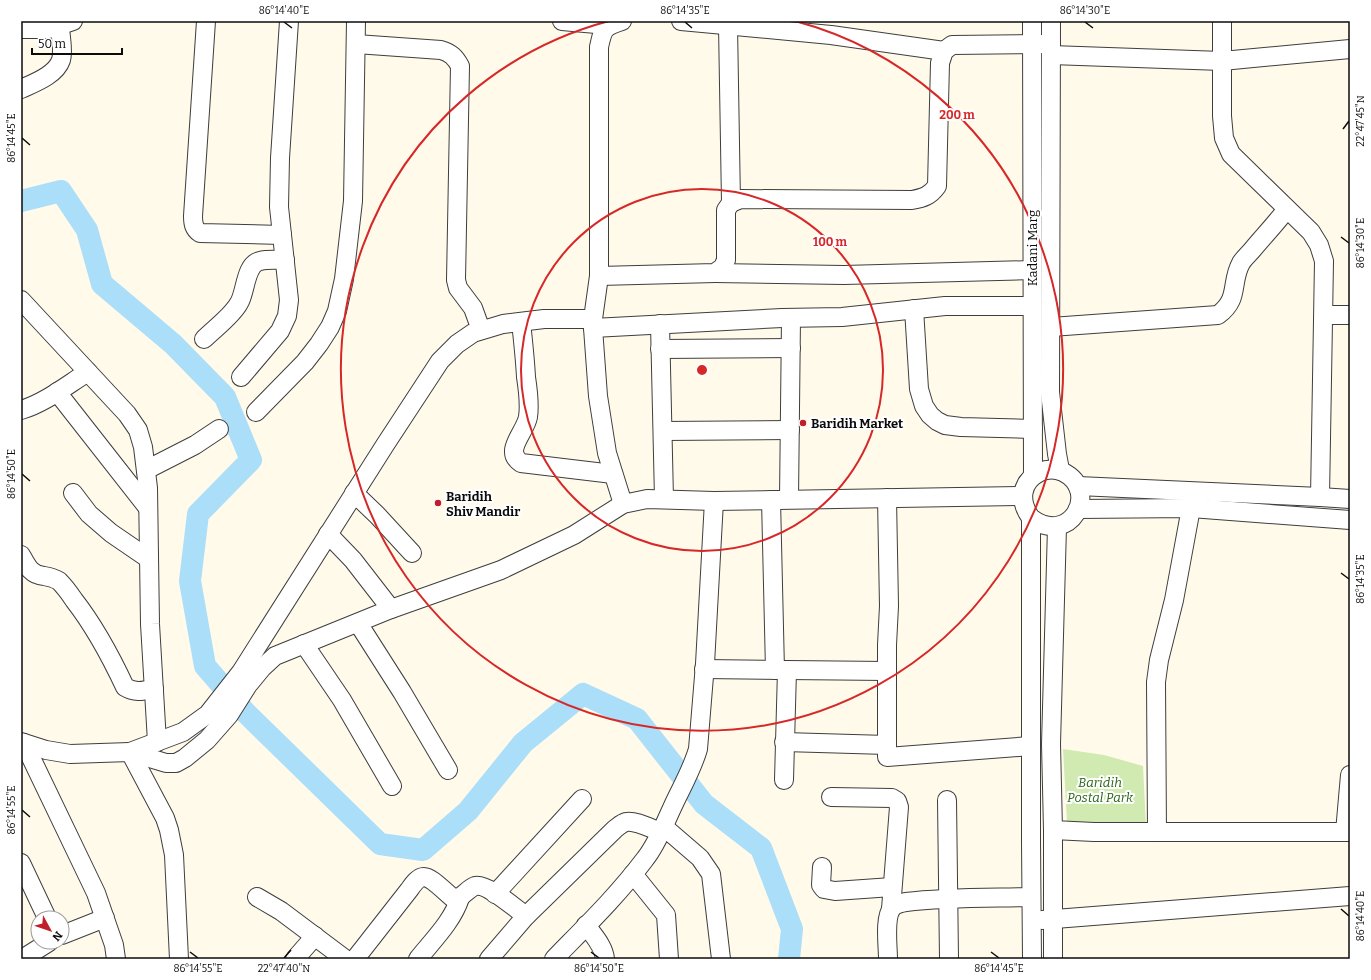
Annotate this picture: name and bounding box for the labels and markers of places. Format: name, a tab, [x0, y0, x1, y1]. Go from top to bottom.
centre of rings	[695, 363, 709, 377]
place label: Baridih Market	[811, 416, 903, 431]
marker: Baridih Market	[798, 418, 808, 428]
place label: Baridih Shiv Mandir	[446, 489, 520, 519]
marker: Baridih Shiv Mandir	[433, 498, 443, 508]

